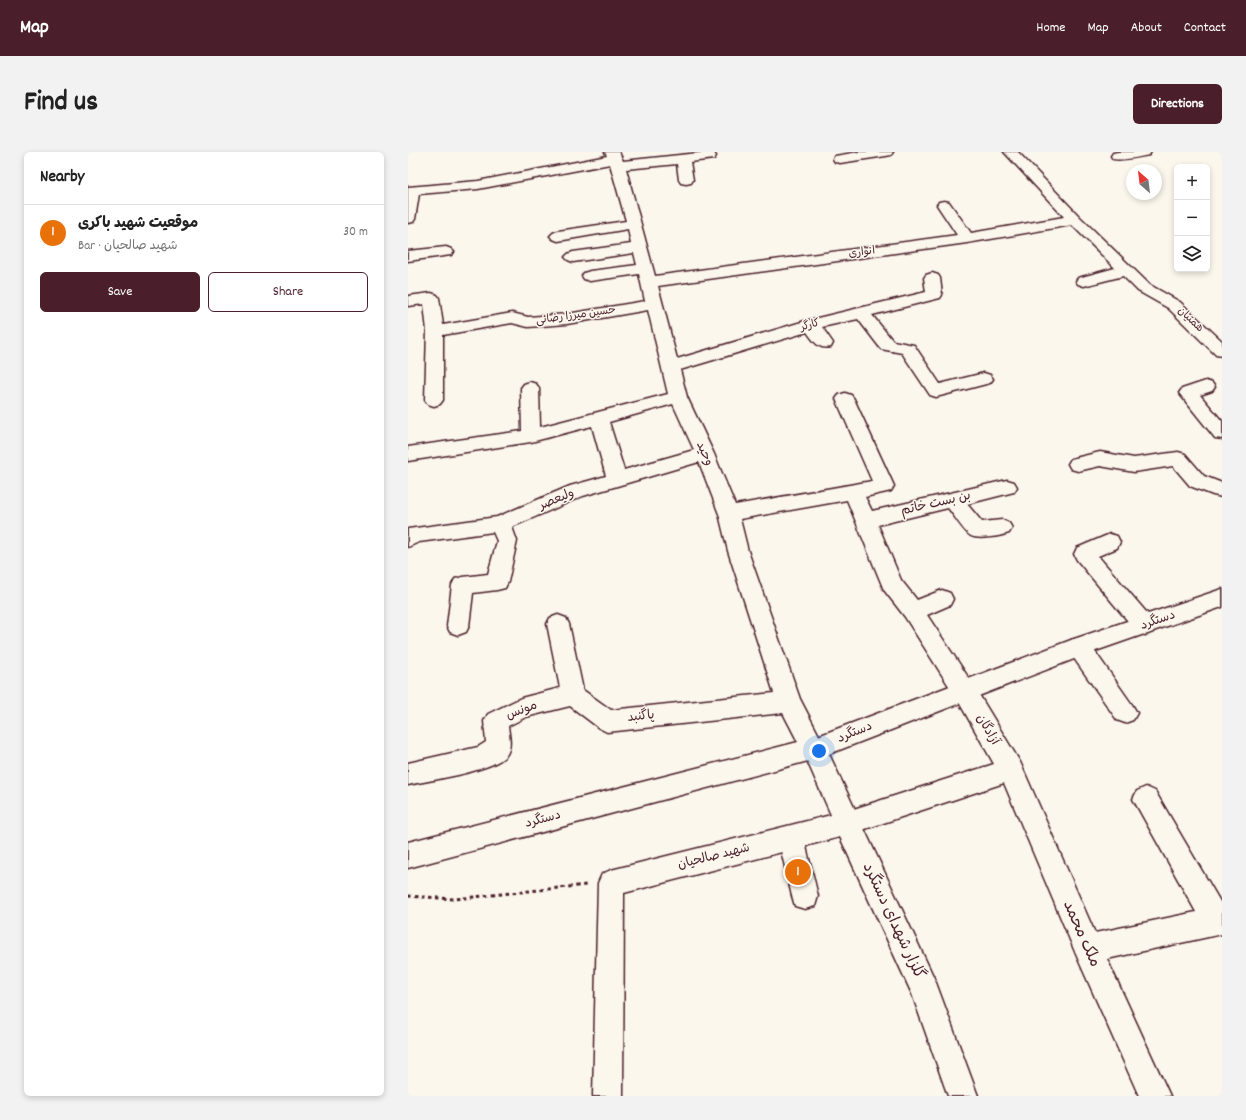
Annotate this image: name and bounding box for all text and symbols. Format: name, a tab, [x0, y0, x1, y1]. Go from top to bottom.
text: Map	[20, 15, 49, 42]
text: Home	[1036, 18, 1065, 38]
text: Map	[1087, 18, 1109, 38]
text: About	[1131, 18, 1162, 38]
text: Contact	[1184, 18, 1226, 38]
text: Find us	[24, 84, 98, 124]
button: Directions	[1133, 84, 1222, 124]
north arrow	[1126, 164, 1162, 200]
map controls	[1174, 164, 1210, 272]
button: +	[1174, 164, 1210, 200]
text: Nearby	[40, 166, 84, 190]
button: −	[1174, 200, 1210, 236]
text: موقعیت شهید باکری	[78, 213, 198, 235]
text: 1	[52, 223, 54, 242]
text: 30 m	[343, 223, 368, 242]
button: layers	[1174, 236, 1210, 272]
text: Bar · شهید صالحیان	[78, 237, 178, 256]
street label: انواری	[848, 243, 876, 263]
button: Save	[40, 272, 200, 312]
button: Share	[208, 272, 368, 312]
street label: حسین میرزا رضائی	[535, 302, 617, 330]
street label: همتیان	[1173, 304, 1207, 336]
street label: کارگر	[797, 316, 822, 337]
street label: وحید	[690, 439, 718, 469]
street label: ولیعصر	[536, 484, 578, 516]
street label: بن بست خاتم	[899, 487, 973, 521]
street label: دستگرد	[1138, 606, 1178, 636]
street label: مونس	[504, 696, 540, 726]
street label: پاگنبد	[626, 706, 656, 728]
street label: آزادگان	[970, 711, 1004, 750]
street label: دستگرد	[835, 717, 875, 749]
your location	[809, 741, 829, 761]
street label: دستگرد	[523, 806, 563, 834]
street label: شهید صالحیان	[676, 839, 752, 875]
pin: 1	[785, 857, 811, 887]
street label: گلزار شهدای دستگرد	[856, 859, 930, 983]
street label: ملک محمد	[1056, 897, 1106, 971]

